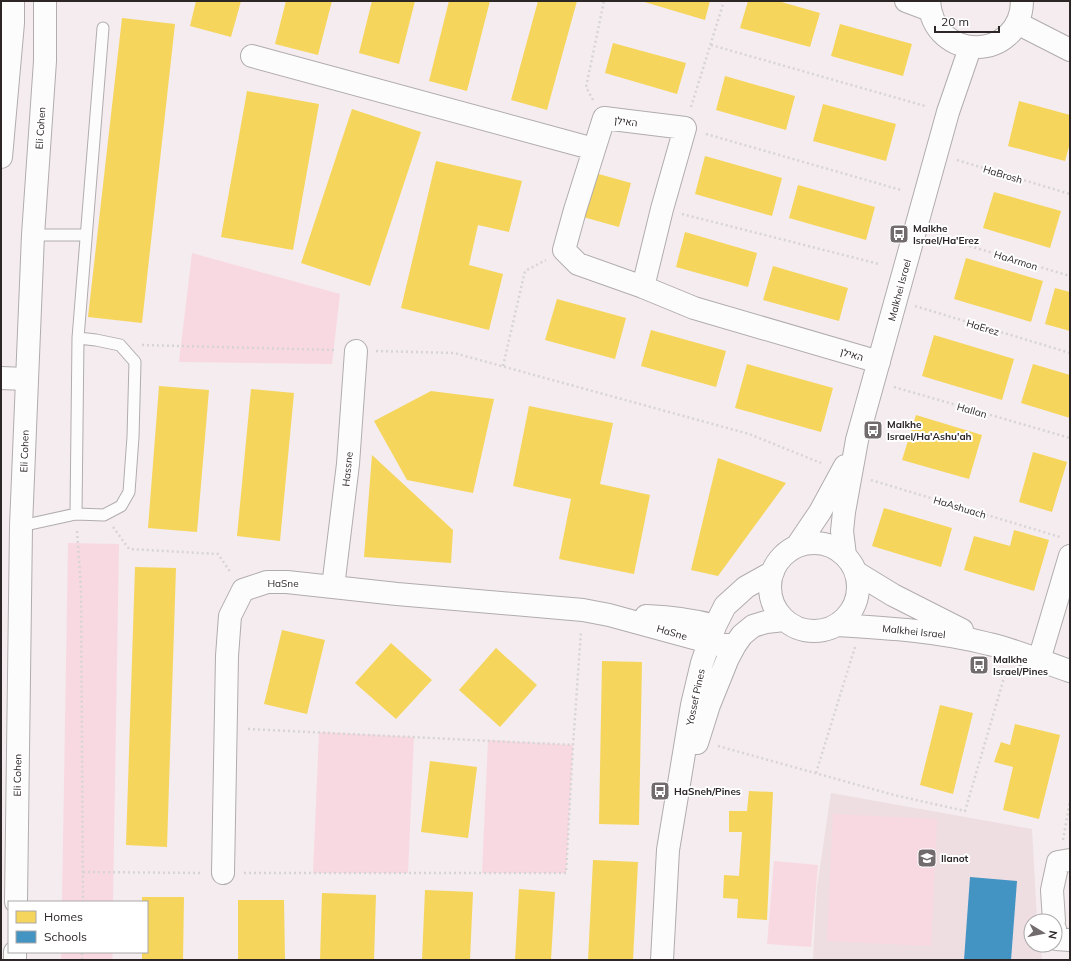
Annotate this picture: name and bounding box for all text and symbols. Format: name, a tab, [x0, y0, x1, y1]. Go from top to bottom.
scale bar	[935, 8, 999, 34]
text: 20 m	[941, 14, 969, 29]
street label: Eli Cohen	[33, 106, 48, 150]
street label: האילן	[614, 114, 638, 129]
street label: HaBrosh	[982, 162, 1024, 187]
place label: Malkhe Israel/Ha'Erez	[913, 222, 979, 247]
bus stop icon: Malkhe Israel/Ha'Erez	[888, 223, 910, 245]
street label: HaArmon	[992, 248, 1039, 273]
street label: Malkhei Israel	[885, 258, 914, 322]
street label: HaErez	[965, 316, 1001, 339]
street label: האילן	[839, 345, 865, 364]
street label: HaIlan	[955, 400, 988, 421]
place label: Malkhe Israel/Ha'Ashu'ah	[887, 418, 972, 443]
bus stop icon: Malkhe Israel/Ha'Ashu'ah	[862, 419, 884, 441]
street label: Eli Cohen	[17, 429, 32, 473]
street label: Hassne	[339, 451, 356, 487]
street label: HaAshuach	[932, 493, 988, 522]
street label: HaSne	[267, 577, 299, 590]
street label: HaSne	[655, 622, 689, 643]
street label: Malkhei Israel	[882, 622, 946, 641]
place label: Malkhe Israel/Pines	[993, 653, 1048, 678]
bus stop icon: Malkhe Israel/Pines	[968, 654, 990, 676]
street label: Yossef Pines	[683, 668, 708, 728]
street label: Eli Cohen	[11, 753, 24, 796]
bus stop icon: HaSneh/Pines	[649, 780, 671, 802]
place label: HaSneh/Pines	[674, 785, 741, 798]
school or university icon: Ilanot	[916, 847, 938, 869]
place label: Ilanot	[941, 852, 969, 865]
legend	[8, 901, 148, 953]
text: Homes	[44, 909, 83, 924]
north arrow	[1023, 913, 1063, 953]
text: Schools	[44, 929, 87, 944]
text: N	[1045, 929, 1060, 940]

